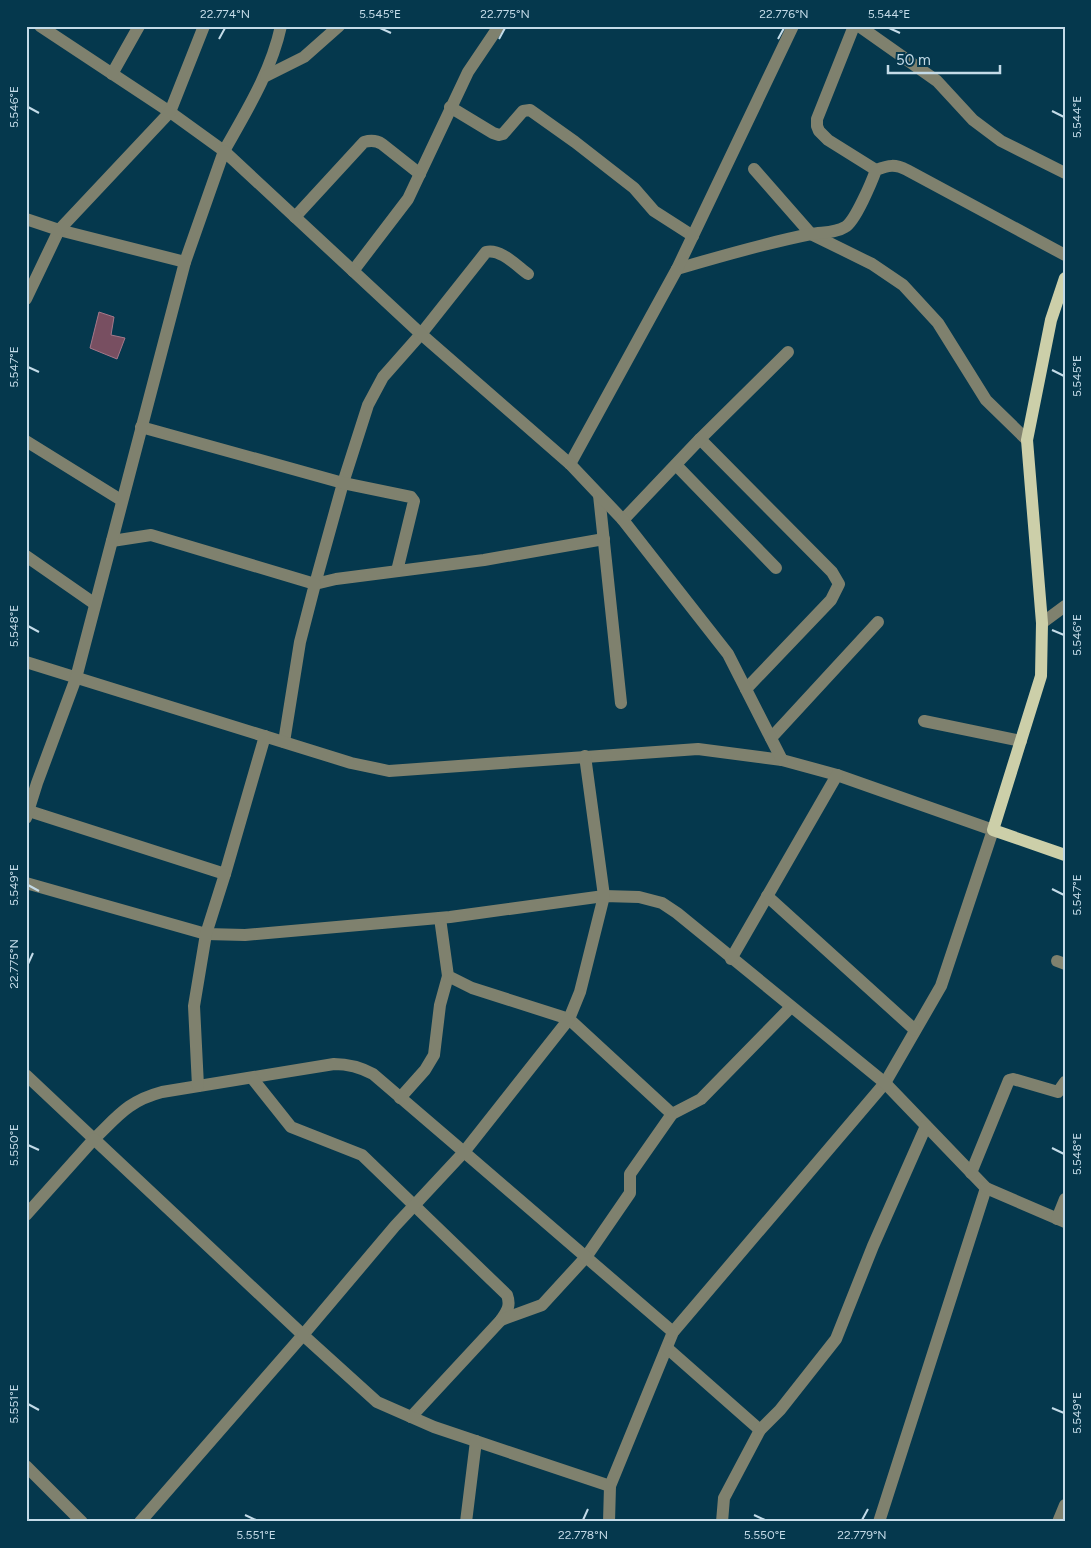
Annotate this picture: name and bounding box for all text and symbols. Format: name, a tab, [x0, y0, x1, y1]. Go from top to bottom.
text: 22.774°N	[200, 7, 250, 21]
text: 5.545°E	[359, 7, 401, 21]
text: 22.775°N	[480, 7, 530, 21]
text: 22.776°N	[759, 7, 809, 21]
text: 5.544°E	[868, 7, 910, 21]
scale bar	[888, 42, 1001, 74]
text: 50 m	[896, 51, 931, 69]
text: 5.546°E	[7, 86, 21, 128]
text: 5.544°E	[1070, 96, 1084, 138]
text: 5.547°E	[7, 346, 21, 388]
text: 5.545°E	[1070, 355, 1084, 397]
text: 5.548°E	[7, 605, 21, 647]
text: 5.546°E	[1070, 614, 1084, 656]
text: 5.549°E	[7, 864, 21, 906]
text: 5.547°E	[1070, 874, 1084, 916]
text: 22.775°N	[7, 939, 21, 989]
text: 5.550°E	[7, 1124, 21, 1166]
text: 5.548°E	[1070, 1133, 1084, 1175]
text: 5.551°E	[7, 1384, 21, 1424]
text: 5.549°E	[1070, 1392, 1084, 1434]
text: 5.551°E	[236, 1528, 276, 1542]
text: 22.778°N	[558, 1528, 608, 1542]
text: 5.550°E	[744, 1528, 786, 1542]
text: 22.779°N	[837, 1528, 887, 1542]

